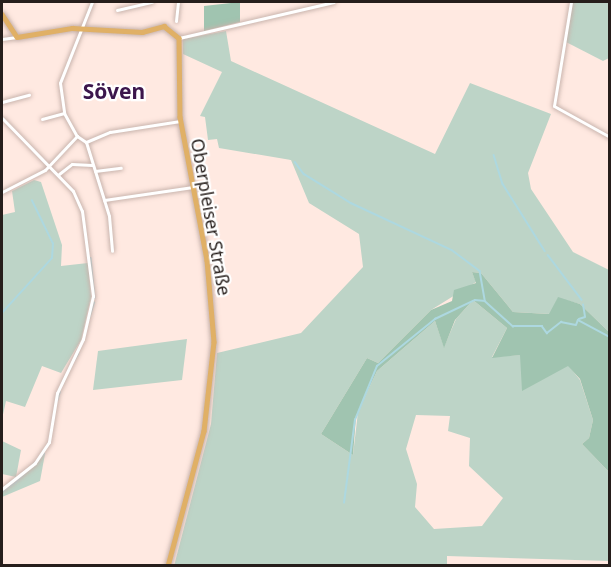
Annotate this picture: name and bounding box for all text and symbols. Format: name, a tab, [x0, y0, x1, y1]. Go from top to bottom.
district label: Söven	[83, 78, 145, 104]
street label: Oberpleiser Straße	[187, 137, 235, 297]

